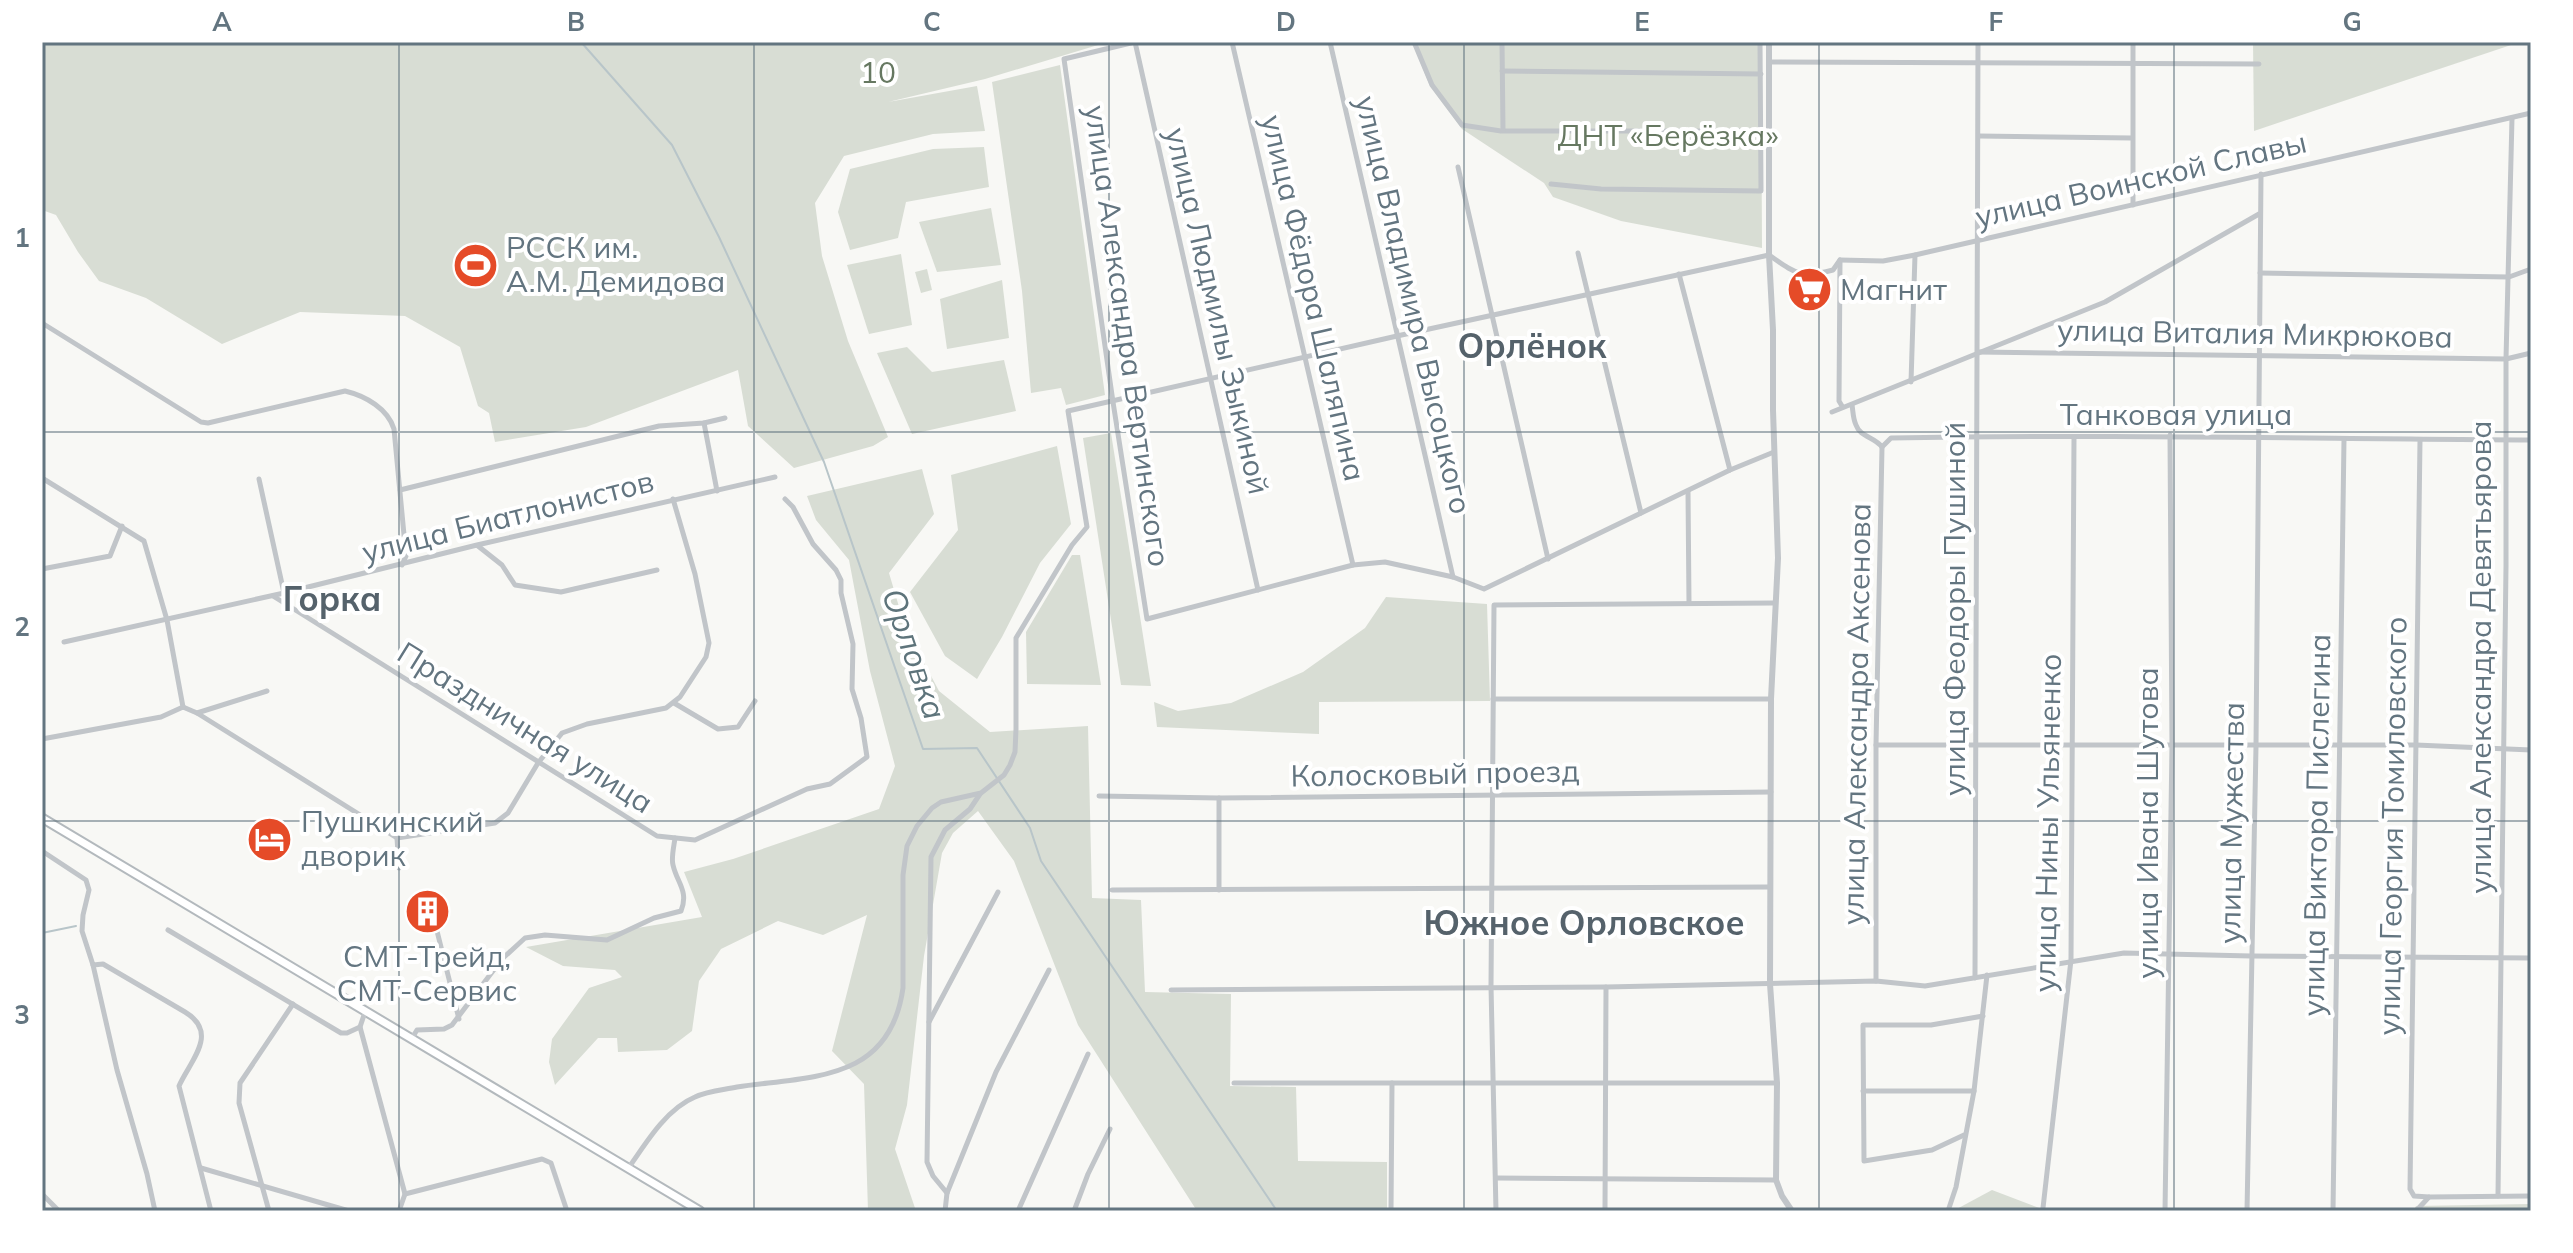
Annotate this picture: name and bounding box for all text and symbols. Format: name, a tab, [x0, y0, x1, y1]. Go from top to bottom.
text: A	[212, 5, 232, 38]
text: B	[567, 5, 585, 38]
text: C	[923, 5, 941, 38]
text: D	[1276, 5, 1296, 38]
text: E	[1634, 5, 1650, 38]
text: F	[1989, 5, 2004, 38]
text: G	[2342, 5, 2362, 38]
park label: 10	[860, 53, 896, 91]
street label: улица Владимира Высоцкого	[1347, 92, 1481, 518]
street label: улица Александра Вертинского	[1077, 102, 1179, 569]
street label: улица Фёдора Шаляпина	[1253, 111, 1375, 485]
park label: ДНТ «Берёзка»	[1557, 116, 1779, 154]
street label: улица Воинской Славы	[1971, 122, 2310, 236]
street label: улица Людмилы Зыкиной	[1157, 124, 1279, 498]
text: 1	[14, 221, 30, 254]
place label: РССК им. А.М. Демидова	[506, 228, 725, 300]
sports icon: РССК им. А.М. Демидова	[451, 241, 499, 289]
supermarket icon: Магнит	[1785, 266, 1833, 314]
place label: Магнит	[1840, 270, 1947, 308]
street label: улица Виталия Микрюкова	[2057, 311, 2453, 355]
district label: Орлёнок	[1458, 324, 1607, 367]
street label: Танковая улица	[2060, 395, 2292, 433]
street label: улица Александра Девятьярова	[2461, 420, 2499, 894]
street label: улица Феодоры Пушиной	[1935, 422, 1973, 796]
street label: улица Биатлонистов	[358, 461, 657, 571]
street label: улица Александра Аксенова	[1833, 503, 1879, 925]
district label: Горка	[283, 577, 381, 620]
water label: Орловка	[874, 583, 956, 724]
text: 2	[14, 610, 30, 643]
street label: улица Георгия Томиловского	[2369, 616, 2415, 1036]
street label: Праздничная улица	[391, 633, 660, 821]
street label: улица Виктора Пислегина	[2294, 633, 2338, 1017]
street label: улица Нины Ульяненко	[2025, 653, 2069, 993]
street label: улица Ивана Шутова	[2128, 667, 2166, 979]
street label: улица Мужества	[2210, 702, 2252, 944]
street label: Колосковый проезд	[1290, 751, 1580, 795]
place label: Пушкинский дворик	[301, 802, 484, 874]
hotel icon: Пушкинский дворик	[246, 815, 294, 863]
building icon: СМТ-Трейд, СМТ-Сервис	[403, 887, 451, 935]
district label: Южное Орловское	[1423, 901, 1745, 944]
place label: СМТ-Трейд, СМТ-Сервис	[337, 937, 517, 1009]
text: 3	[14, 998, 30, 1031]

